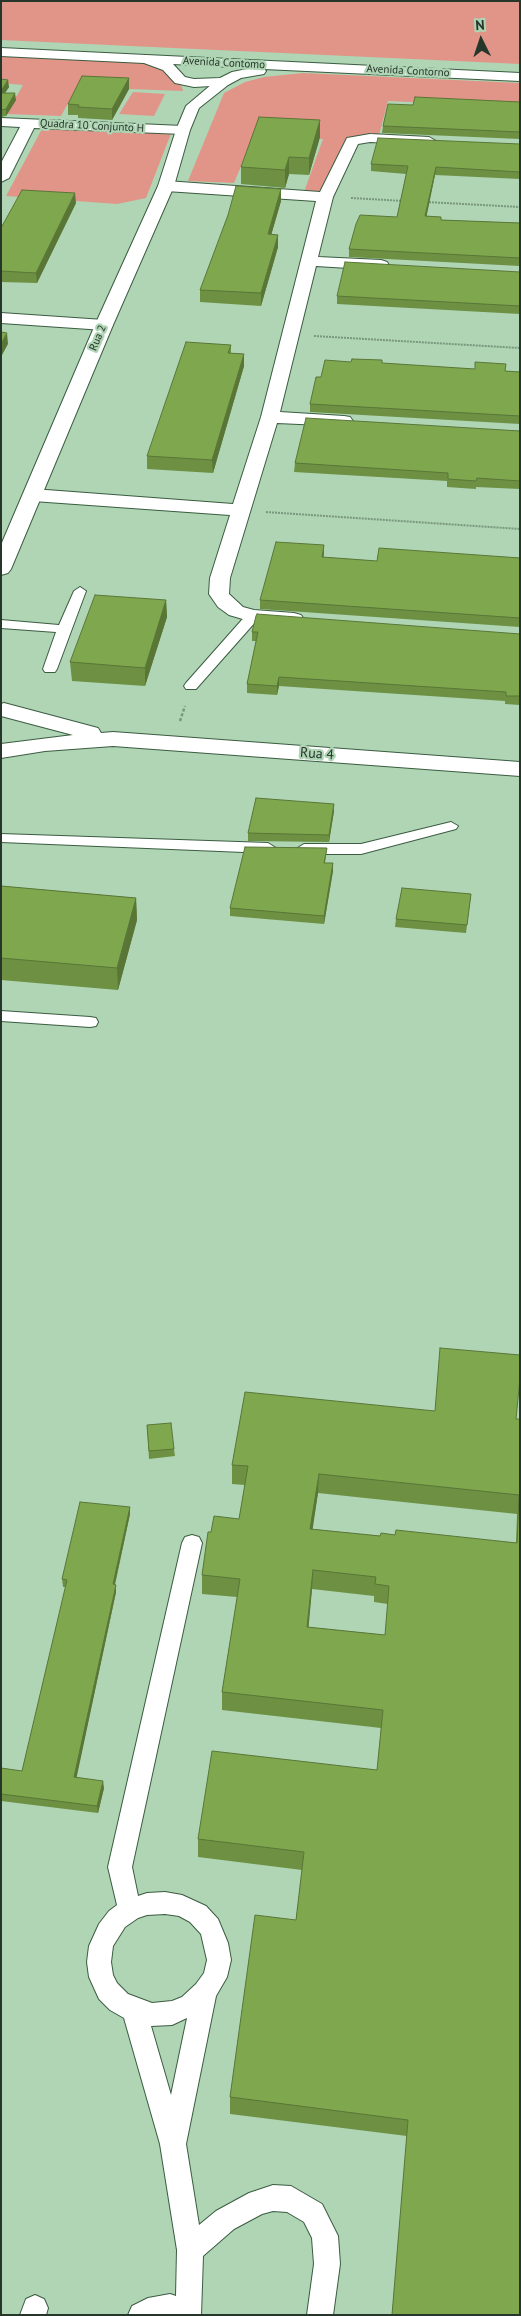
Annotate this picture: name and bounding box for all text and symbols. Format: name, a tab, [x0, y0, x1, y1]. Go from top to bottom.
north arrow	[456, 15, 506, 65]
text: N	[475, 16, 485, 34]
street label: Avenida Contomo	[183, 54, 265, 72]
street label: Avenida Contorno	[366, 62, 450, 80]
street label: Quadra 10 Conjunto H	[40, 117, 144, 135]
street label: Rua 2	[87, 323, 109, 353]
street label: Rua 4	[299, 744, 335, 764]

